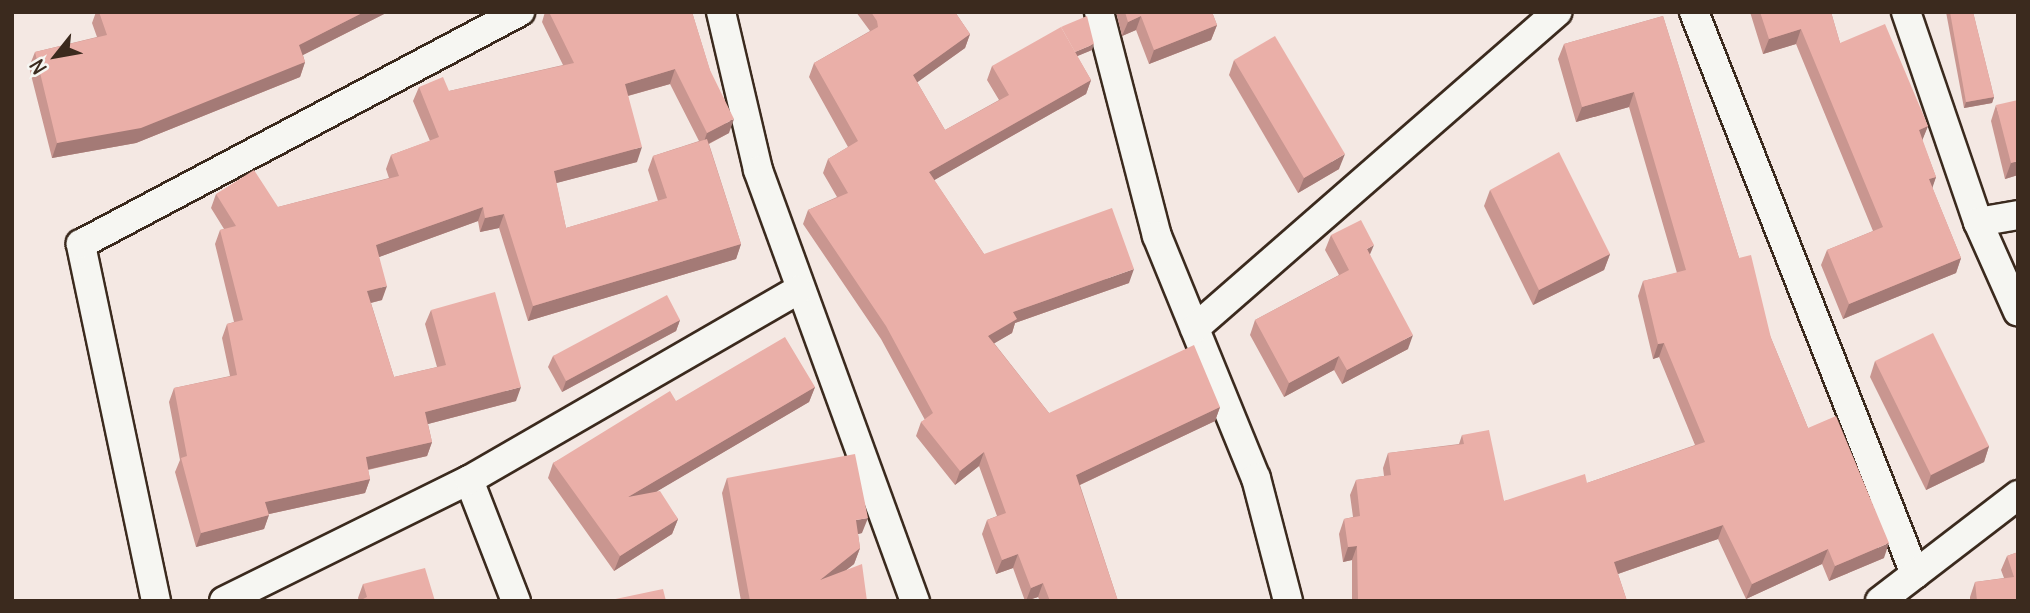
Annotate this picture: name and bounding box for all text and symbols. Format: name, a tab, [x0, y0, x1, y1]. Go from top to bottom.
north arrow	[21, 21, 91, 91]
text: N	[24, 55, 52, 79]

